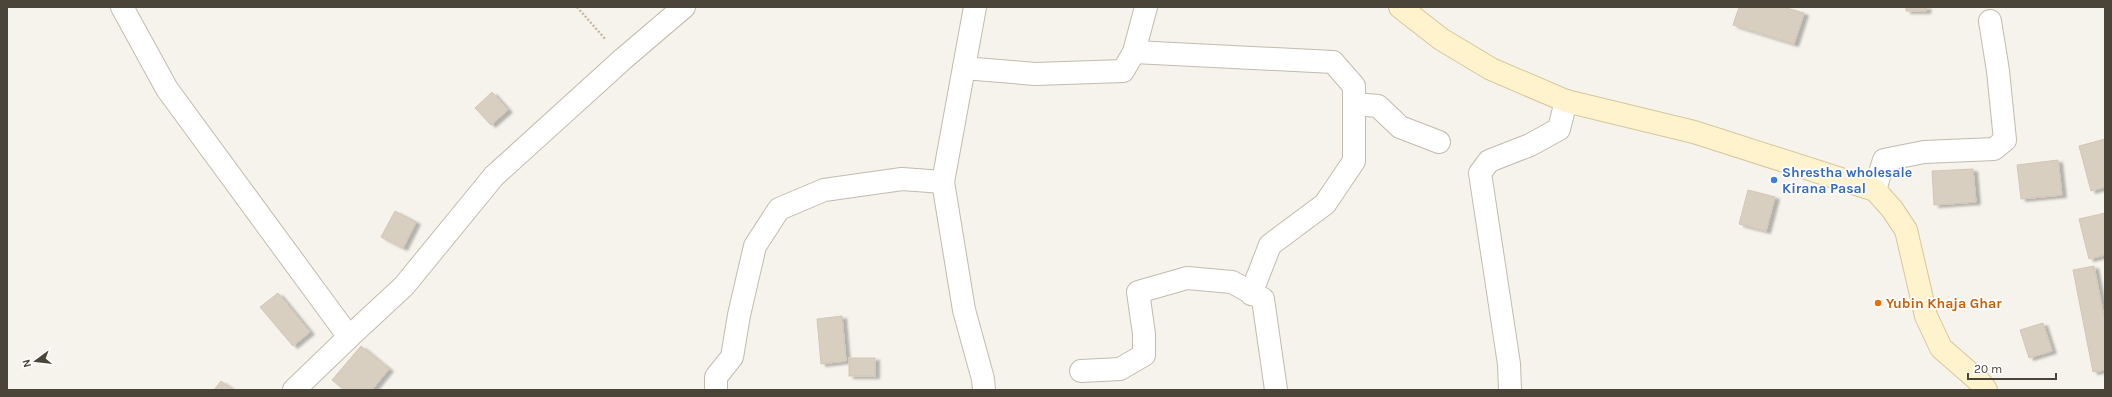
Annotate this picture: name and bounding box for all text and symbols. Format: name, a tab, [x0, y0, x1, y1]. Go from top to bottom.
place label: Shrestha wholesale Kirana Pasal	[1782, 164, 1912, 197]
marker: Shrestha wholesale Kirana Pasal	[1769, 175, 1779, 185]
place label: Yubin Khaja Ghar	[1886, 295, 2002, 312]
marker: Yubin Khaja Ghar	[1873, 298, 1883, 308]
north arrow	[16, 341, 56, 381]
scale bar	[1968, 355, 2056, 381]
text: N	[20, 358, 34, 369]
text: 20 m	[1974, 362, 2002, 376]

